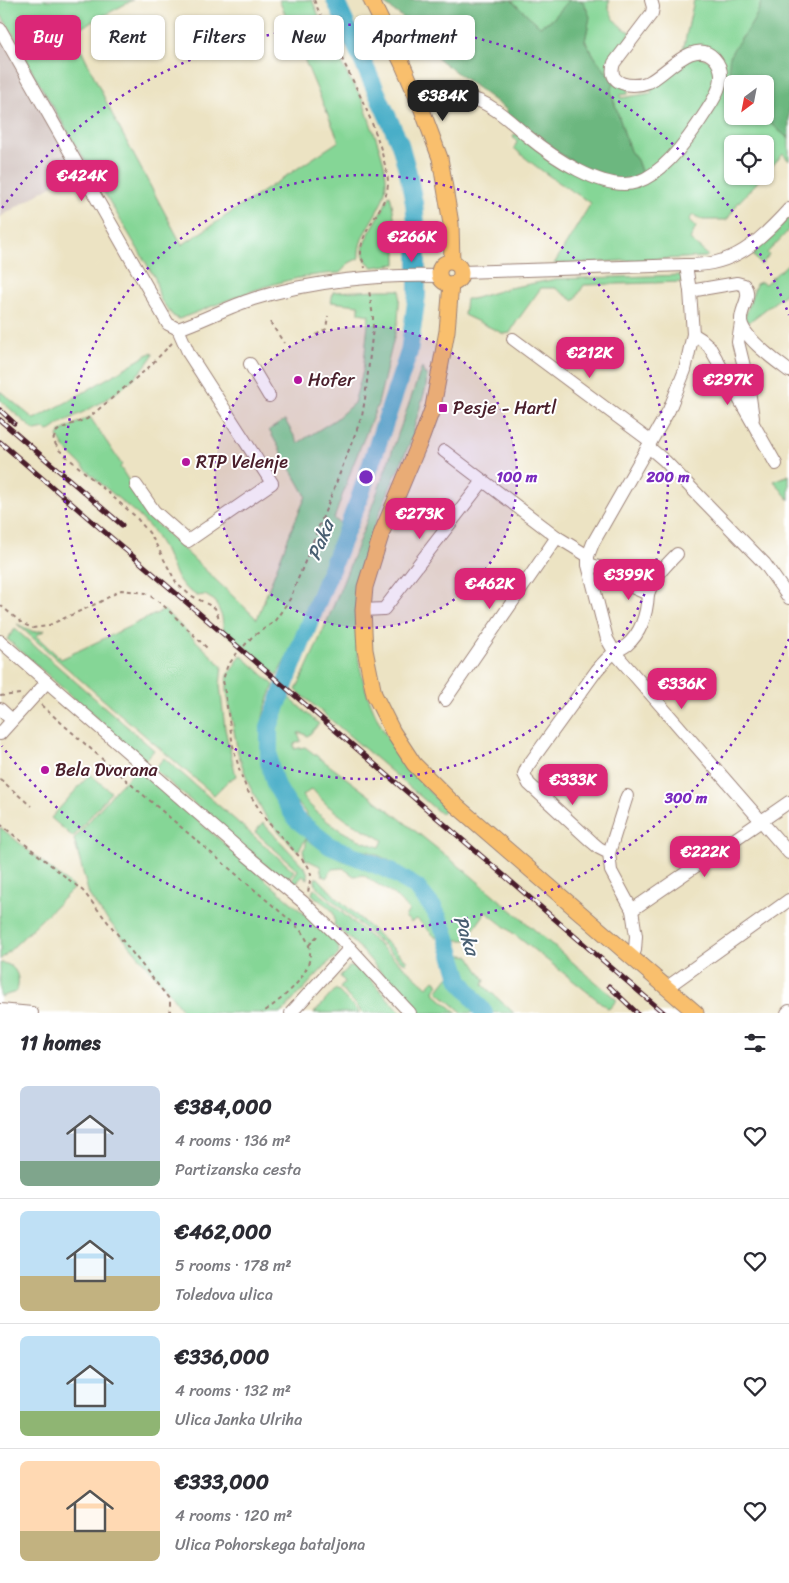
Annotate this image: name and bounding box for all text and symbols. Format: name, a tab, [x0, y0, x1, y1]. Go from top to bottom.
chip: Buy	[15, 15, 81, 60]
chip: Rent	[91, 15, 165, 60]
chip: Filters	[175, 15, 264, 60]
chip: New	[274, 15, 344, 60]
chip: Apartment	[354, 15, 475, 60]
north arrow	[724, 75, 774, 125]
map controls	[724, 75, 774, 185]
pin: €384K	[408, 80, 478, 122]
text: €384K	[419, 81, 467, 110]
button: locate	[724, 135, 774, 185]
pin: €424K	[47, 160, 117, 202]
text: €424K	[57, 161, 107, 190]
pin: €266K	[377, 220, 447, 263]
text: €266K	[388, 222, 436, 251]
pin: €212K	[555, 336, 625, 379]
text: €212K	[567, 338, 613, 367]
place label: Hofer	[308, 364, 356, 396]
pin: €297K	[693, 364, 763, 406]
text: €297K	[704, 365, 752, 394]
marker: Hofer	[292, 374, 304, 386]
place label: Pesje - Hartl	[453, 392, 557, 424]
marker: Pesje - Hartl	[437, 402, 449, 414]
place label: RTP Velenje	[196, 446, 288, 478]
marker: RTP Velenje	[180, 456, 192, 468]
text: 100 m	[497, 464, 538, 490]
text: 200 m	[645, 464, 690, 490]
centre of rings	[357, 468, 375, 486]
pin: €273K	[385, 498, 455, 540]
text: €273K	[396, 499, 444, 528]
water label: Paka	[298, 513, 344, 565]
pin: €399K	[594, 558, 664, 601]
text: €399K	[605, 560, 653, 589]
pin: €462K	[455, 568, 525, 610]
text: €462K	[466, 569, 514, 598]
pin: €336K	[647, 668, 717, 710]
text: €336K	[658, 669, 706, 698]
place label: Bela Dvorana	[55, 754, 159, 786]
marker: Bela Dvorana	[39, 764, 51, 776]
pin: €333K	[538, 764, 608, 806]
text: €333K	[550, 765, 596, 794]
text: 300 m	[664, 785, 708, 811]
pin: €222K	[670, 836, 740, 878]
text: €222K	[681, 837, 729, 866]
water label: Paka	[444, 910, 490, 962]
text: 11 homes	[20, 1024, 101, 1062]
icon: filters	[741, 1029, 769, 1057]
text: €384,000	[175, 1088, 272, 1126]
icon: home	[60, 1106, 120, 1166]
icon: heart	[741, 1122, 769, 1150]
text: 4 rooms · 136 m²	[175, 1126, 291, 1155]
text: Partizanska cesta	[175, 1155, 301, 1184]
text: €462,000	[175, 1213, 272, 1251]
icon: home	[60, 1231, 120, 1291]
icon: heart	[741, 1247, 769, 1275]
text: 5 rooms · 178 m²	[175, 1251, 292, 1280]
text: Toledova ulica	[175, 1280, 273, 1309]
text: €336,000	[175, 1338, 269, 1376]
icon: home	[60, 1356, 120, 1416]
icon: heart	[741, 1372, 769, 1400]
text: 4 rooms · 132 m²	[175, 1376, 291, 1405]
text: Ulica Janka Ulriha	[175, 1405, 302, 1434]
text: €333,000	[175, 1463, 269, 1501]
icon: home	[60, 1481, 120, 1541]
icon: heart	[741, 1497, 769, 1525]
text: 4 rooms · 120 m²	[175, 1501, 292, 1530]
text: Ulica Pohorskega bataljona	[175, 1530, 365, 1559]

